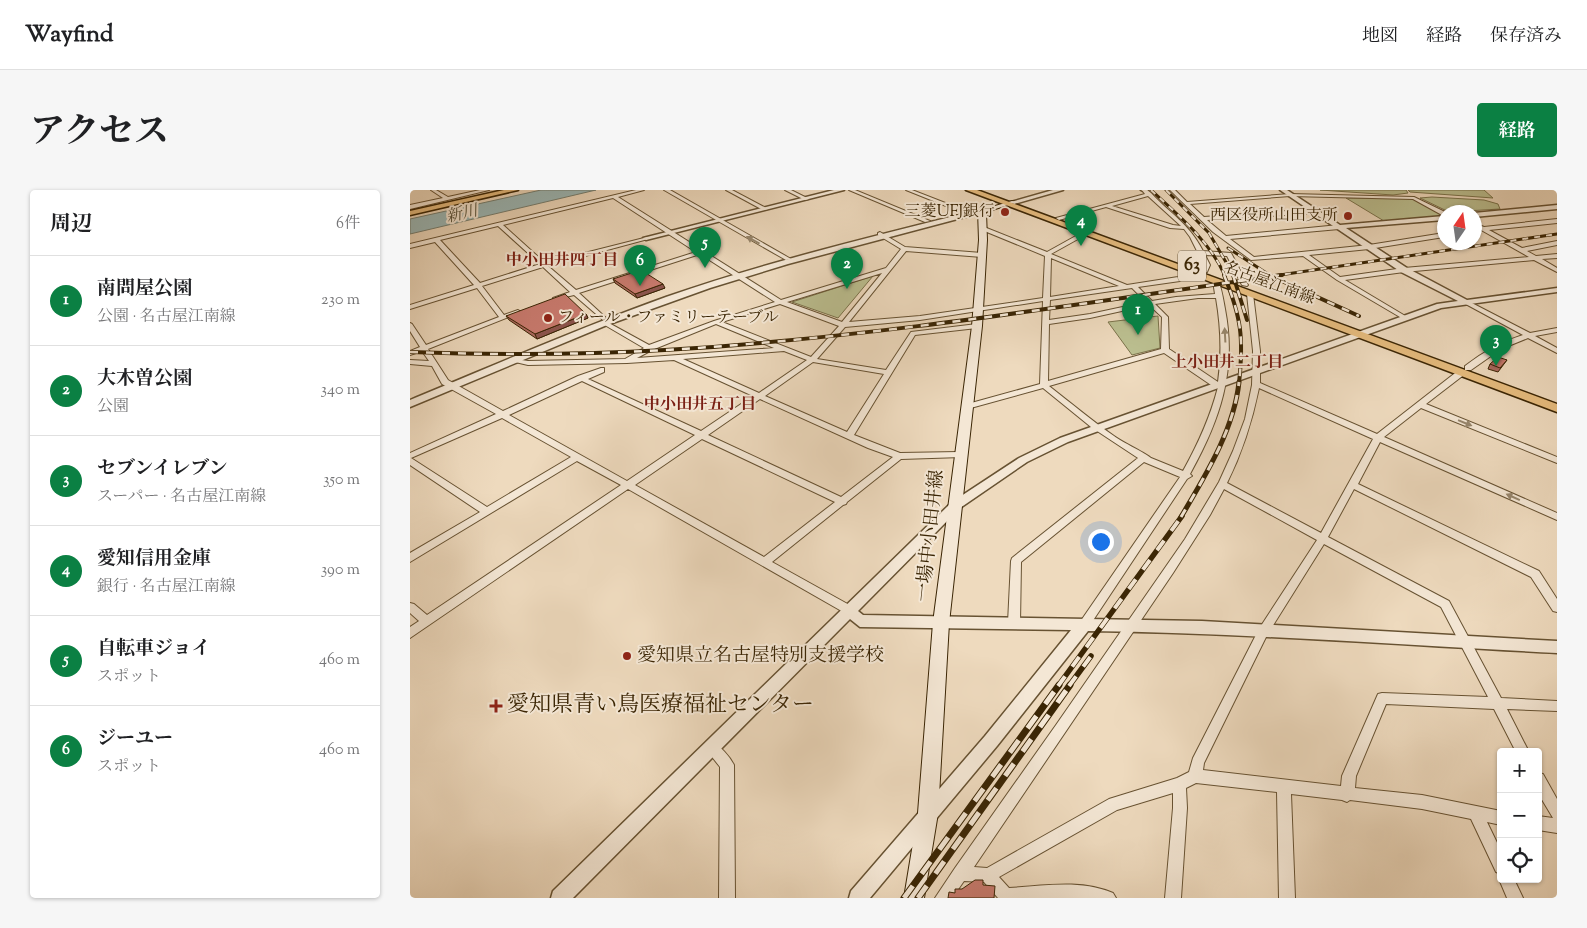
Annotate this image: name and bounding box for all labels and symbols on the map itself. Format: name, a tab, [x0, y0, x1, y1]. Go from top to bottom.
water label: 新川	[444, 200, 482, 230]
place label: 三菱UFJ銀行	[904, 201, 995, 224]
pin: 4	[1065, 205, 1097, 246]
place label: 西区役所山田支所	[1210, 205, 1338, 228]
north arrow	[1437, 205, 1482, 250]
marker: 三菱UFJ銀行	[999, 206, 1011, 218]
marker: 西区役所山田支所	[1342, 210, 1354, 222]
pin: 5	[689, 227, 721, 268]
one-way arrow	[747, 235, 760, 244]
pin: 6	[624, 245, 656, 286]
pin: 2	[831, 248, 863, 289]
district label: 中小田井四丁目	[506, 250, 618, 273]
road number: 63	[1178, 250, 1206, 282]
street label: 名古屋江南線	[1220, 257, 1318, 311]
pin: 1	[1122, 294, 1154, 335]
place label: フィール・ファミリーテーブル	[558, 307, 779, 330]
marker: フィール・ファミリーテーブル	[542, 312, 554, 324]
pin: 3	[1480, 325, 1512, 366]
one-way arrow	[1221, 327, 1229, 343]
district label: 上小田井二丁目	[1171, 352, 1283, 375]
district label: 中小田井五丁目	[644, 394, 756, 417]
one-way arrow	[1458, 419, 1473, 427]
street label: 一場中小田井線	[911, 468, 951, 604]
one-way arrow	[1506, 493, 1520, 501]
your location	[1088, 529, 1114, 555]
place label: 愛知県立名古屋特別支援学校	[637, 643, 884, 670]
marker: 愛知県立名古屋特別支援学校	[621, 650, 633, 662]
place label: 愛知県青い鳥医療福祉センター	[507, 690, 814, 722]
marker: 愛知県青い鳥医療福祉センター	[489, 699, 503, 713]

